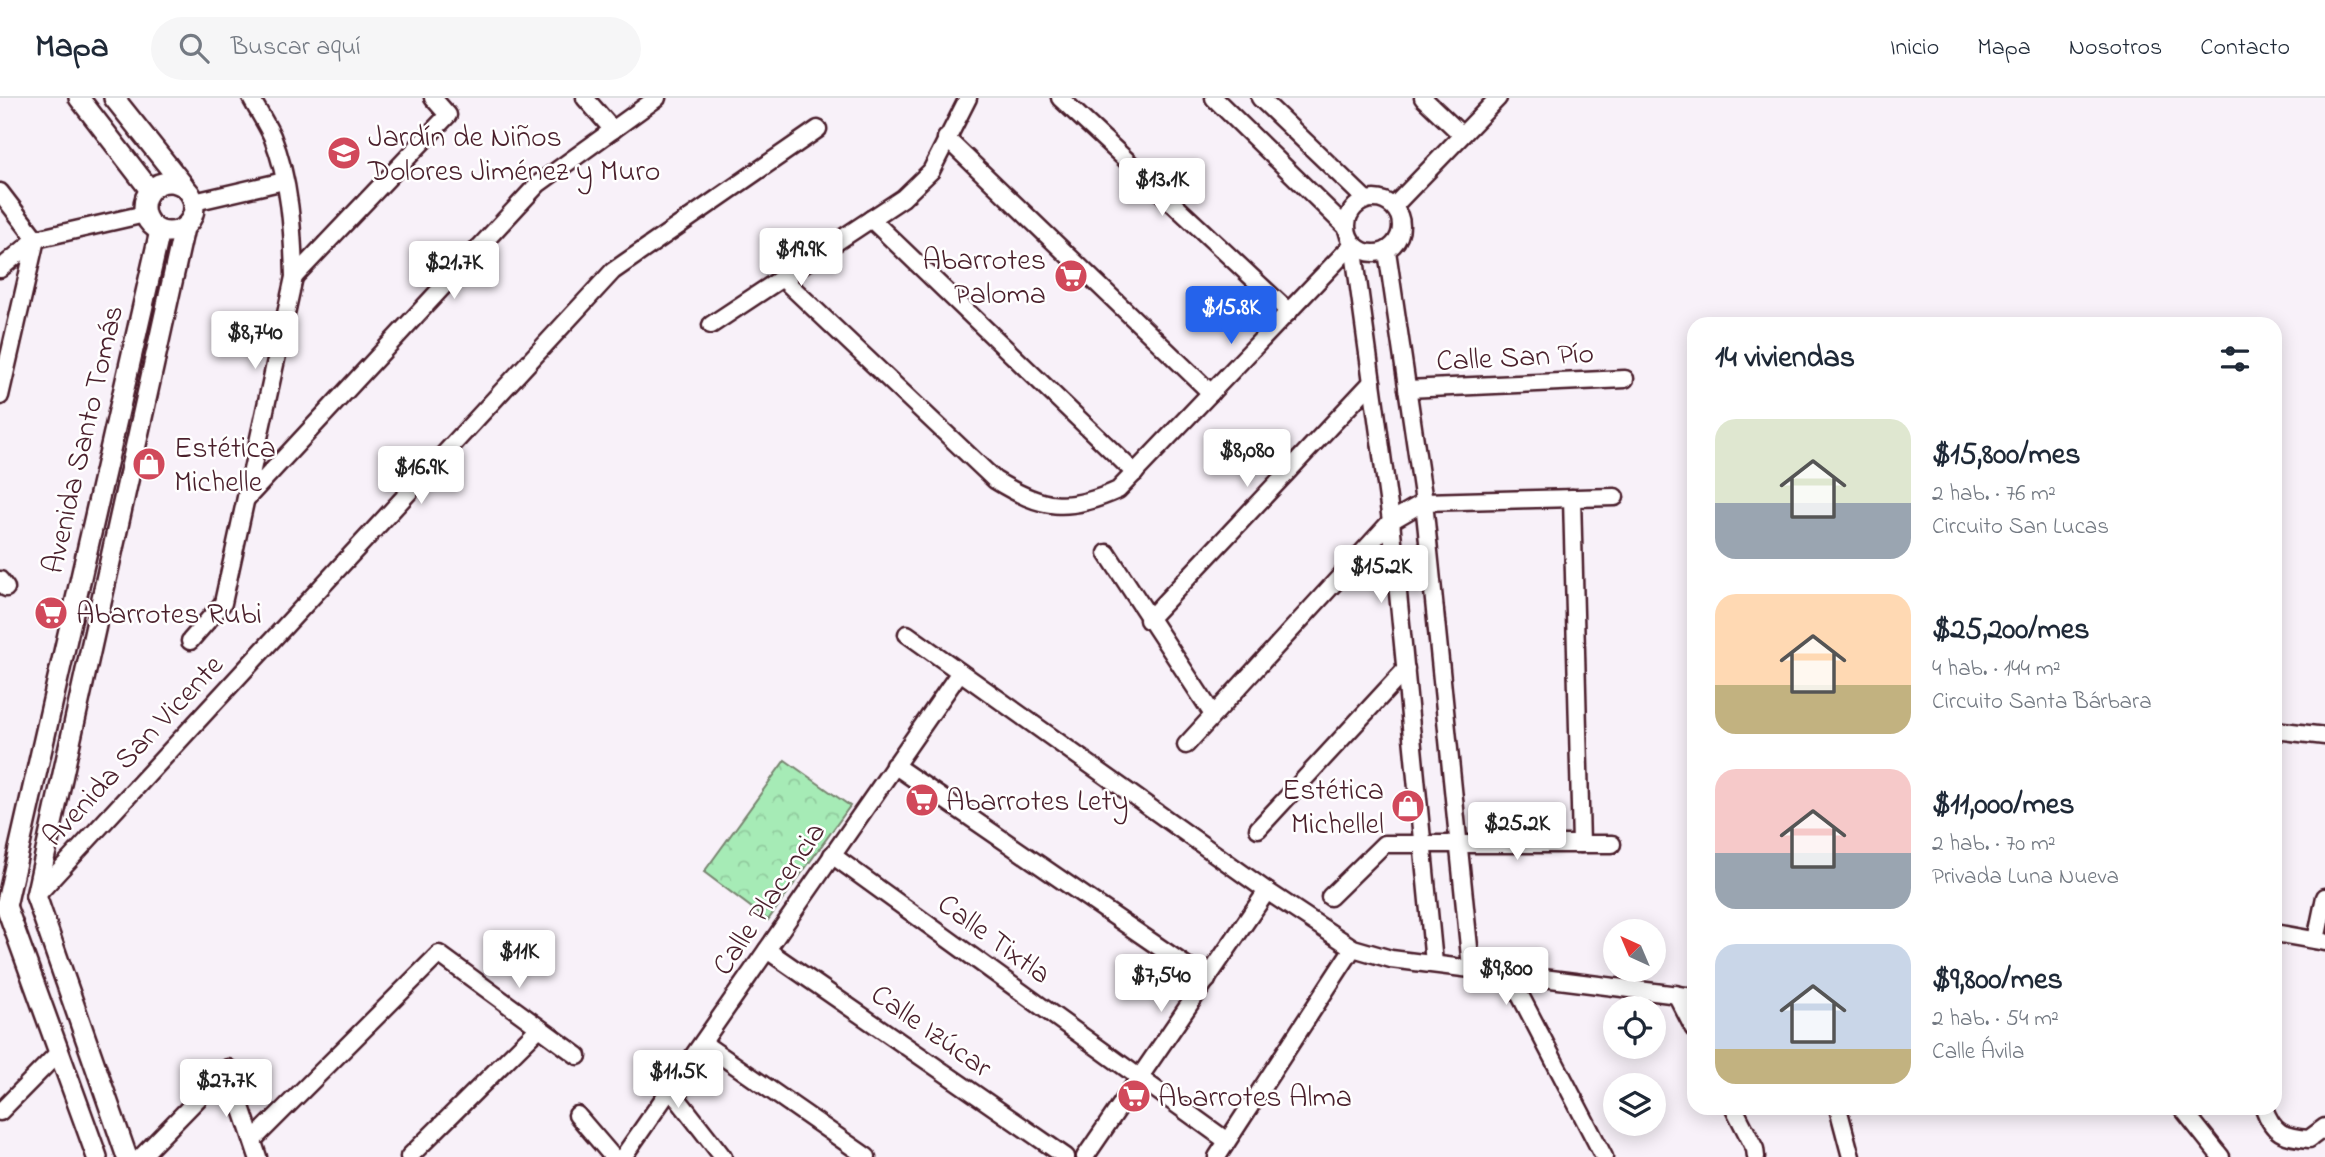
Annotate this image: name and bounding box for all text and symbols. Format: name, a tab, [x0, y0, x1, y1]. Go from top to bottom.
search box	[151, 17, 641, 80]
text: Mapa	[35, 24, 109, 72]
icon: search	[175, 29, 213, 67]
text: Buscar aquí	[231, 29, 361, 67]
text: Inicio	[1890, 31, 1939, 66]
text: Mapa	[1977, 31, 2031, 66]
text: Nosotros	[2069, 31, 2162, 66]
text: Contacto	[2200, 31, 2290, 66]
place label: Jardín de Niños Dolores Jiménez y Muro	[367, 117, 660, 195]
school or university icon: Jardín de Niños Dolores Jiménez y Muro	[325, 134, 363, 172]
pin: $13.1K	[1105, 158, 1219, 218]
text: $13.1K	[1135, 164, 1189, 197]
pin: $19.9K	[744, 228, 858, 288]
text: $19.9K	[776, 234, 826, 267]
place label: Abarrotes Paloma	[922, 240, 1046, 318]
pin: $21.7K	[397, 242, 511, 301]
text: $21.7K	[425, 247, 483, 280]
supermarket icon: Abarrotes Paloma	[1052, 257, 1090, 295]
pin: $15.8K	[1174, 286, 1288, 346]
text: $15.8K	[1202, 292, 1260, 325]
street label: Avenida Santo Tomás	[33, 301, 137, 578]
pin: $8,740	[198, 312, 312, 371]
text: $8,740	[227, 317, 283, 350]
street label: Calle San Pío	[1435, 333, 1595, 385]
text: 14 viviendas	[1715, 337, 1855, 381]
icon: filters	[2216, 340, 2254, 378]
place label: Estética Michelle	[174, 428, 276, 506]
pin: $8,080	[1190, 430, 1304, 489]
text: $15,800/mes	[1932, 434, 2080, 478]
text: $8,080	[1220, 435, 1275, 468]
shop icon: Estética Michelle	[130, 445, 168, 483]
pin: $16.9K	[364, 446, 478, 506]
icon: home	[1771, 447, 1855, 531]
text: $16.9K	[394, 452, 448, 485]
text: 2 hab. · 76 m²	[1932, 478, 2056, 511]
text: Circuito San Lucas	[1932, 511, 2109, 544]
pin: $15.2K	[1324, 546, 1438, 605]
text: $15.2K	[1350, 551, 1412, 584]
supermarket icon: Abarrotes Rubi	[32, 594, 70, 632]
place label: Abarrotes Rubi	[76, 594, 262, 638]
text: $25,200/mes	[1932, 609, 2090, 653]
icon: home	[1771, 622, 1855, 706]
street label: Avenida San Vicente	[33, 646, 236, 858]
text: 4 hab. · 144 m²	[1932, 653, 2061, 686]
text: Circuito Santa Bárbara	[1932, 686, 2152, 719]
place label: Estética Michellel	[1282, 770, 1384, 848]
supermarket icon: Abarrotes Lety	[903, 781, 941, 819]
place label: Abarrotes Lety	[946, 781, 1128, 825]
text: $11,000/mes	[1932, 784, 2075, 828]
shop icon: Estética Michellel	[1389, 787, 1427, 825]
icon: home	[1771, 797, 1855, 881]
pin: $25.2K	[1460, 802, 1574, 862]
text: $25.2K	[1484, 808, 1550, 841]
street label: Calle Placencia	[703, 814, 838, 985]
text: 2 hab. · 70 m²	[1932, 828, 2056, 861]
text: Privada Luna Nueva	[1932, 861, 2119, 894]
street label: Calle Tixtla	[927, 884, 1059, 997]
north arrow	[1603, 919, 1666, 982]
map controls	[1603, 919, 1666, 1136]
pin: $11K	[478, 930, 560, 990]
text: $11K	[499, 936, 539, 969]
pin: $9,800	[1449, 948, 1563, 1007]
text: $9,800	[1479, 953, 1533, 986]
pin: $7,540	[1104, 954, 1218, 1014]
text: $9,800/mes	[1932, 959, 2063, 1003]
text: $7,540	[1131, 960, 1191, 993]
icon: home	[1771, 972, 1855, 1056]
street label: Calle Izúcar	[861, 975, 1000, 1091]
button: locate	[1603, 996, 1666, 1059]
text: 2 hab. · 54 m²	[1932, 1003, 2059, 1036]
text: Calle Ávila	[1932, 1036, 2024, 1069]
pin: $11.5K	[621, 1051, 735, 1110]
text: $11.5K	[649, 1056, 707, 1089]
pin: $27.7K	[169, 1060, 283, 1119]
text: $27.7K	[196, 1065, 256, 1098]
button: layers	[1603, 1073, 1666, 1136]
supermarket icon: Abarrotes Alma	[1115, 1077, 1153, 1115]
place label: Abarrotes Alma	[1158, 1077, 1352, 1121]

